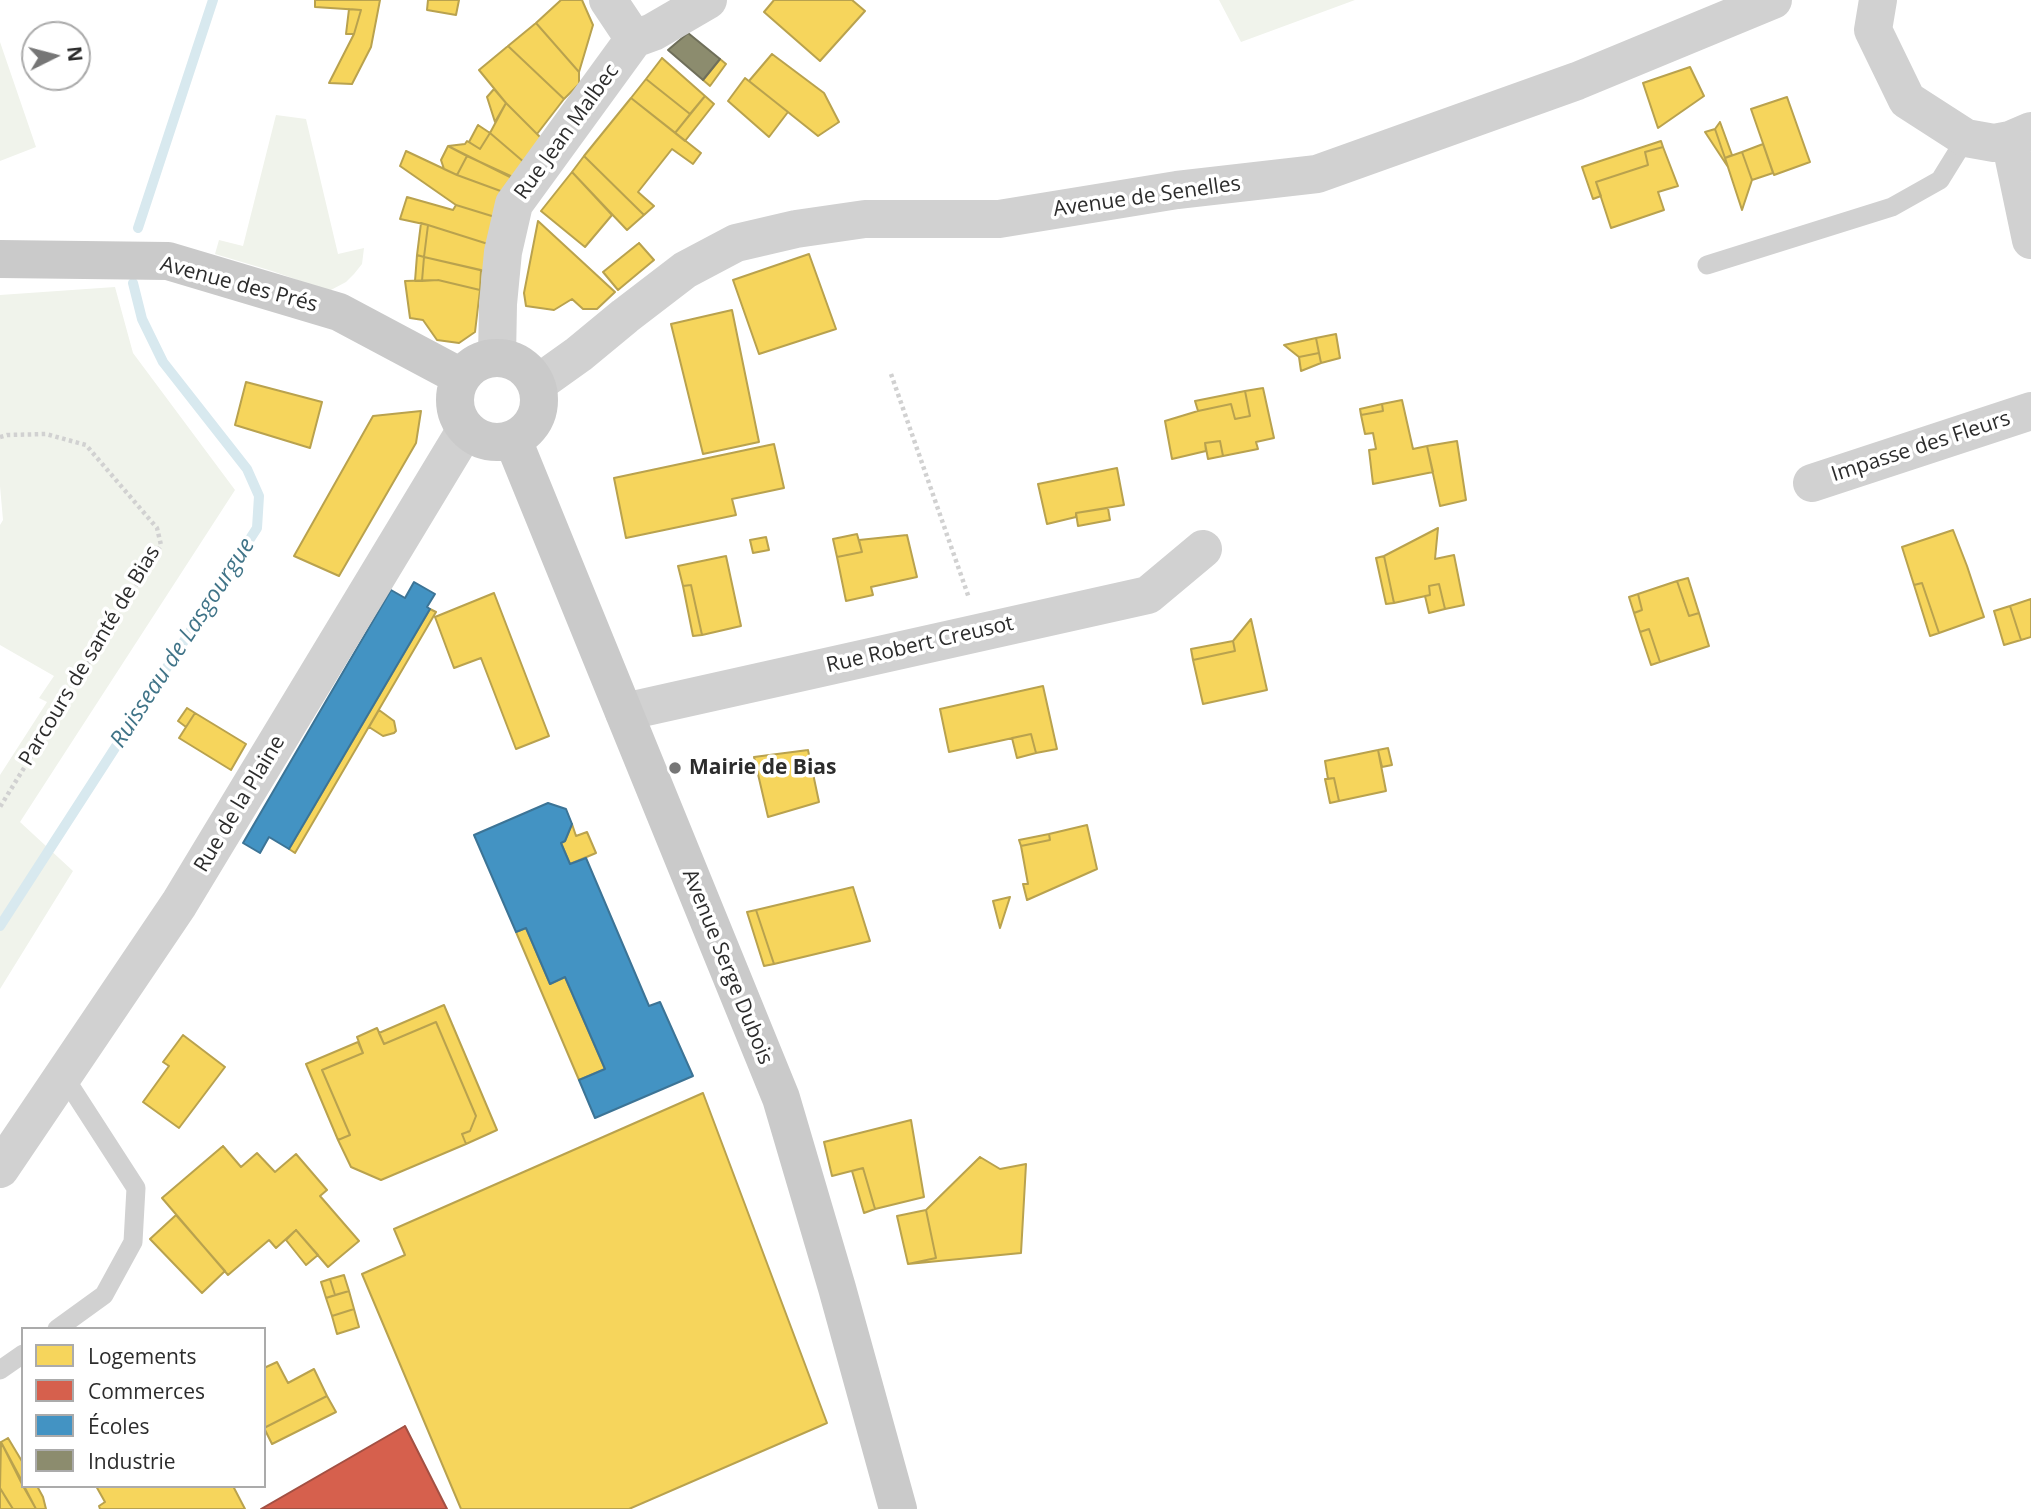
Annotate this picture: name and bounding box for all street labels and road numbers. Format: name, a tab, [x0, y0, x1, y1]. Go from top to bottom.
street label: Rue Jean Malbec	[509, 59, 625, 205]
street label: Avenue de Senelles	[1052, 171, 1242, 223]
street label: Avenue des Prés	[158, 252, 320, 318]
street label: Impasse des Fleurs	[1828, 406, 2014, 488]
street label: Parcours de santé de Bias	[14, 541, 166, 771]
street label: Rue Robert Creusot	[824, 611, 1016, 679]
street label: Rue de la Plaine	[189, 731, 291, 877]
street label: Avenue Serge Dubois	[676, 866, 778, 1068]

